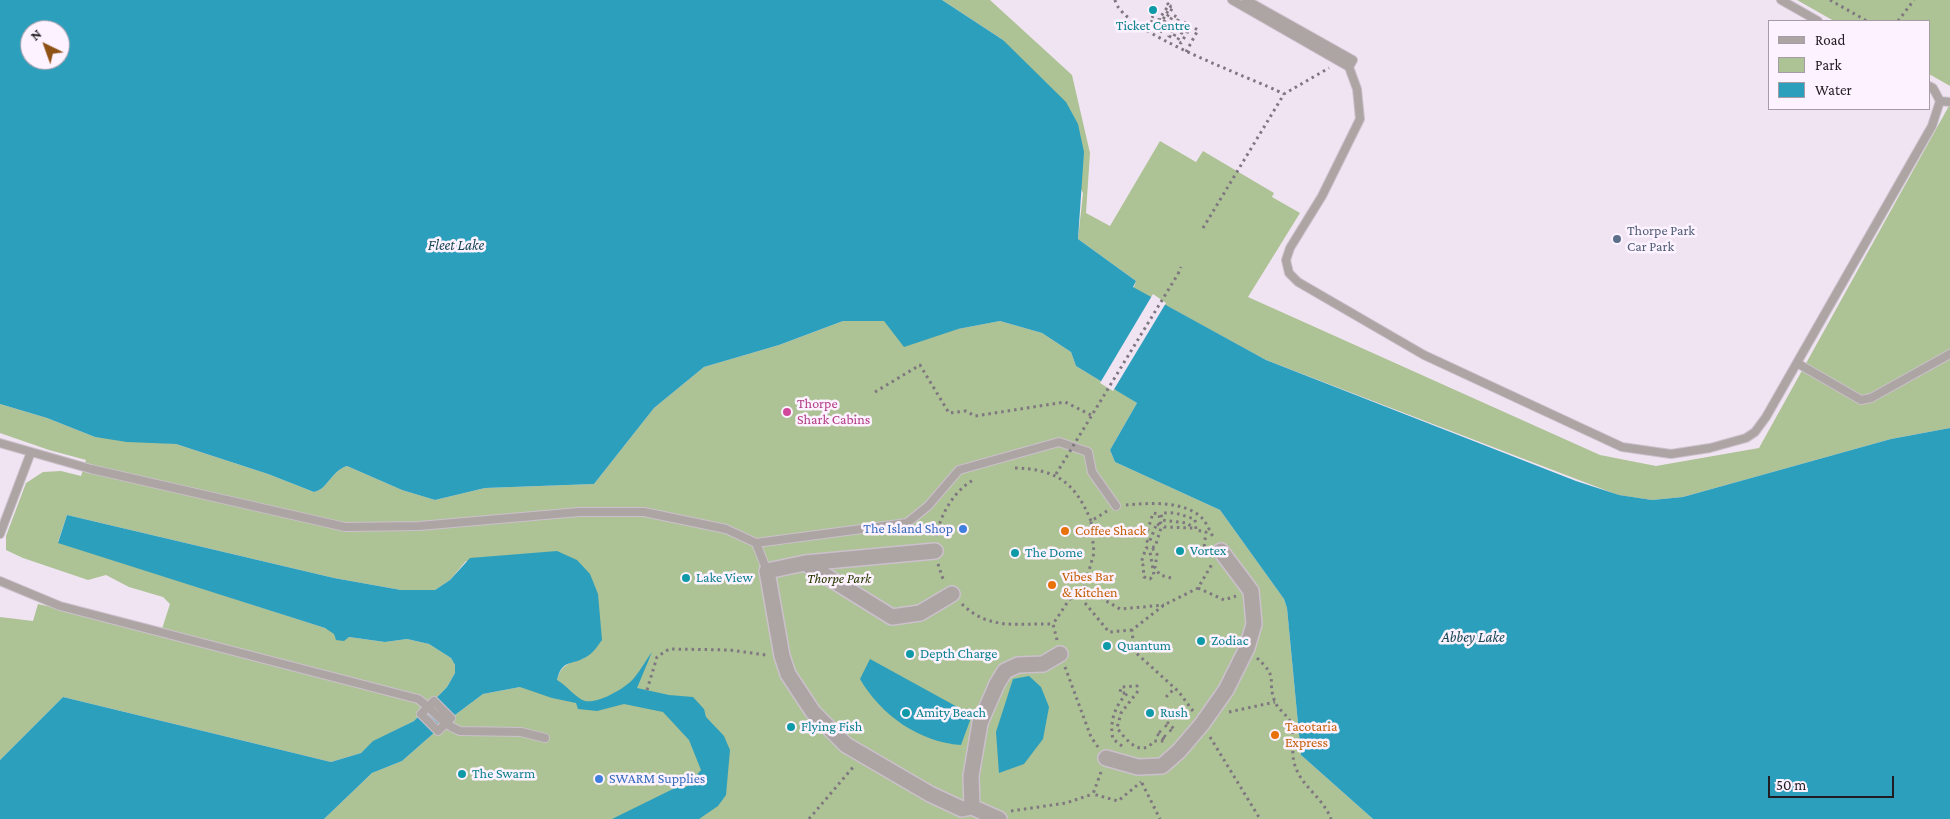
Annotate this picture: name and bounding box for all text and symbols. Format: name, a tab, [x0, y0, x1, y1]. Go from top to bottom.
marker: Ticket Centre	[1147, 4, 1159, 16]
place label: Ticket Centre	[1116, 18, 1190, 34]
north arrow	[20, 20, 70, 70]
legend	[1768, 20, 1930, 110]
text: N	[27, 25, 45, 44]
text: Road	[1815, 32, 1845, 48]
text: Park	[1815, 57, 1842, 73]
text: Water	[1815, 82, 1852, 98]
place label: Thorpe Park Car Park	[1627, 223, 1695, 256]
marker: Thorpe Park Car Park	[1611, 233, 1623, 245]
water label: Fleet Lake	[428, 236, 484, 254]
place label: Thorpe Shark Cabins	[797, 396, 870, 428]
marker: Thorpe Shark Cabins	[781, 406, 793, 418]
place label: The Island Shop	[863, 521, 953, 537]
marker: The Island Shop	[957, 523, 969, 535]
place label: Coffee Shack	[1075, 523, 1146, 539]
marker: Coffee Shack	[1059, 525, 1071, 537]
place label: Vortex	[1190, 543, 1226, 559]
place label: The Dome	[1025, 545, 1083, 561]
marker: Vortex	[1174, 545, 1186, 557]
marker: The Dome	[1009, 547, 1021, 559]
place label: Vibes Bar & Kitchen	[1062, 569, 1118, 602]
place label: Lake View	[696, 570, 753, 586]
park label: Thorpe Park	[807, 571, 871, 587]
marker: Lake View	[680, 572, 692, 584]
marker: Vibes Bar & Kitchen	[1046, 579, 1058, 591]
water label: Abbey Lake	[1441, 628, 1505, 646]
place label: Zodiac	[1211, 633, 1249, 649]
marker: Zodiac	[1195, 635, 1207, 647]
place label: Quantum	[1117, 638, 1171, 654]
marker: Quantum	[1101, 640, 1113, 652]
place label: Depth Charge	[920, 646, 997, 662]
marker: Depth Charge	[904, 648, 916, 660]
place label: Amity Beach	[916, 705, 986, 721]
place label: Rush	[1160, 705, 1188, 721]
marker: Amity Beach	[900, 707, 912, 719]
marker: Rush	[1144, 707, 1156, 719]
place label: Flying Fish	[801, 719, 862, 735]
place label: Tacotaria Express	[1285, 719, 1337, 752]
marker: Flying Fish	[785, 721, 797, 733]
marker: Tacotaria Express	[1269, 729, 1281, 741]
place label: The Swarm	[472, 766, 535, 782]
scale bar	[1770, 766, 1896, 798]
marker: The Swarm	[456, 768, 468, 780]
place label: SWARM Supplies	[609, 771, 705, 787]
marker: SWARM Supplies	[593, 773, 605, 785]
text: 50 m	[1776, 777, 1806, 793]

